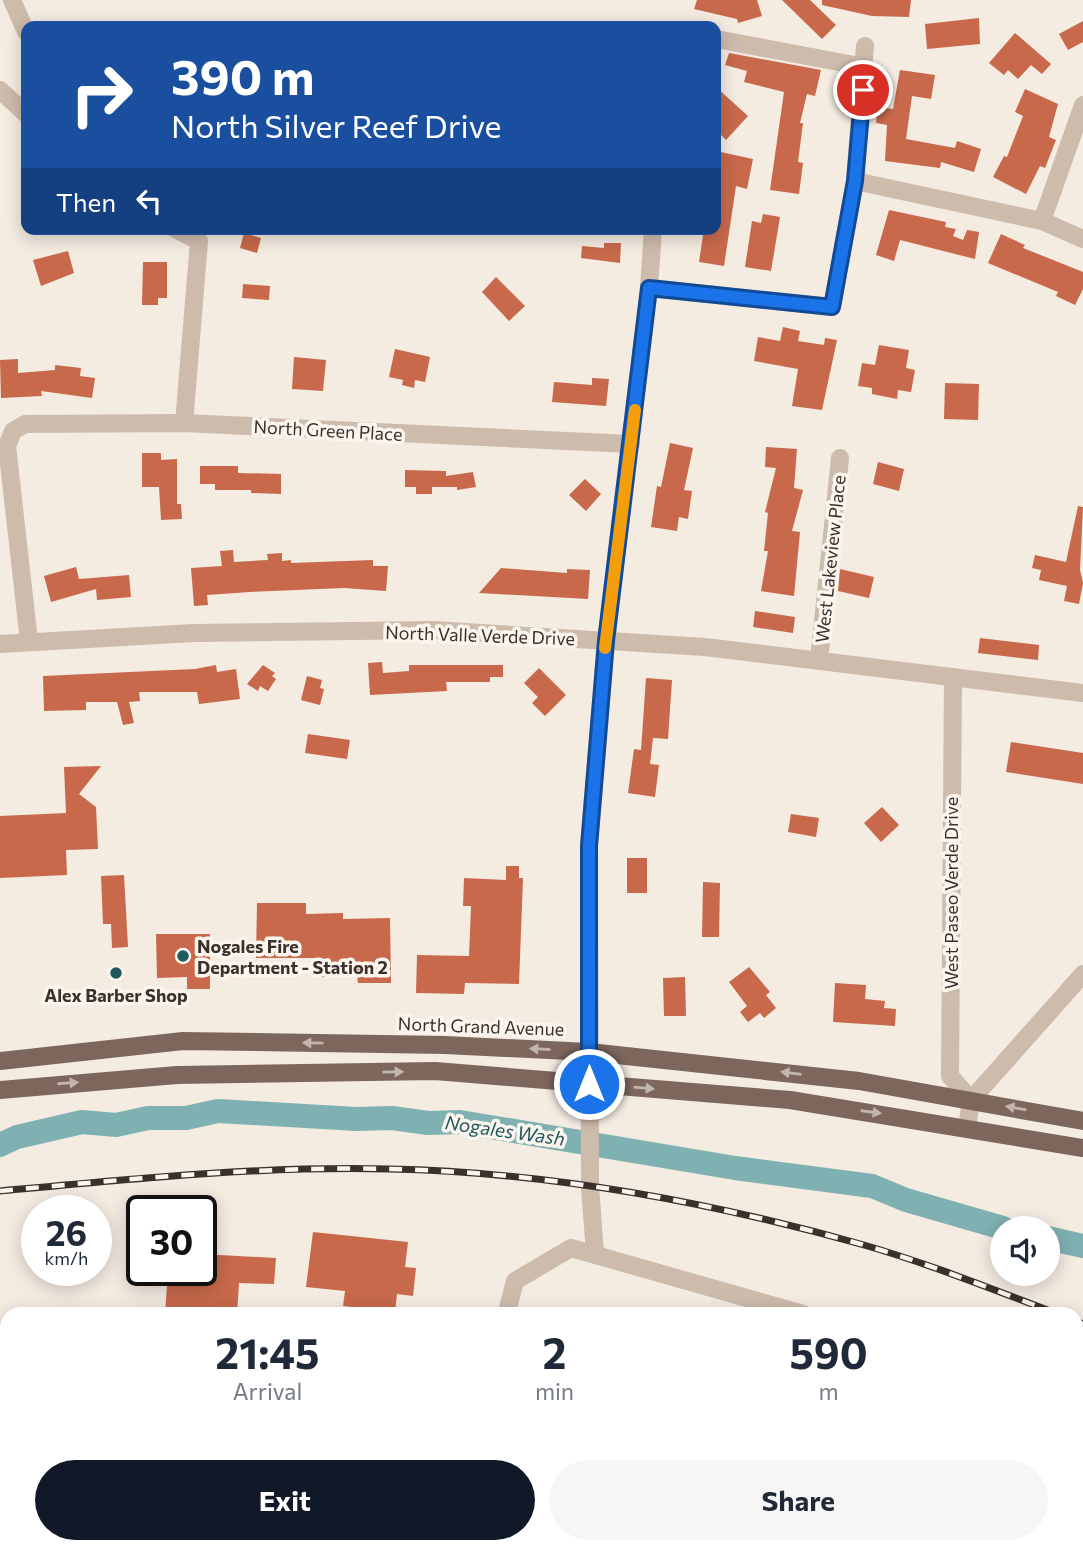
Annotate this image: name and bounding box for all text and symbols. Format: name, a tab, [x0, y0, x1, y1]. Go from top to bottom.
text: 390 m	[171, 45, 314, 105]
icon: right	[56, 49, 147, 140]
pin	[833, 60, 893, 120]
icon: arrive	[844, 71, 882, 109]
text: North Silver Reef Drive	[171, 105, 501, 145]
icon: left	[130, 182, 168, 220]
text: Then	[56, 186, 116, 217]
street label: North Green Place	[253, 415, 403, 445]
street label: West Lakeview Place	[810, 474, 850, 644]
street label: North Valle Verde Drive	[385, 621, 575, 649]
street label: West Paseo Verde Drive	[940, 797, 962, 989]
place label: Nogales Fire Department - Station 2	[197, 935, 388, 978]
marker: Nogales Fire Department - Station 2	[175, 948, 191, 964]
marker: Alex Barber Shop	[108, 965, 124, 981]
place label: Alex Barber Shop	[44, 984, 188, 1006]
street label: North Grand Avenue	[397, 1012, 565, 1040]
one-way arrow	[302, 1037, 324, 1049]
one-way arrow	[529, 1044, 551, 1055]
position arrow	[552, 1047, 626, 1121]
one-way arrow	[382, 1066, 404, 1078]
one-way arrow	[780, 1067, 802, 1078]
one-way arrow	[57, 1077, 79, 1088]
one-way arrow	[634, 1083, 656, 1094]
one-way arrow	[1005, 1103, 1027, 1114]
one-way arrow	[860, 1107, 882, 1118]
water label: Nogales Wash	[444, 1110, 566, 1150]
speed limit sign: 30	[126, 1195, 217, 1286]
text: 26	[46, 1210, 87, 1253]
map controls	[990, 1216, 1060, 1286]
button: sound	[990, 1216, 1060, 1286]
text: km/h	[45, 1247, 88, 1269]
text: 21:45	[215, 1326, 320, 1378]
text: 2	[543, 1326, 566, 1378]
text: 590	[789, 1326, 868, 1378]
text: Arrival	[233, 1377, 302, 1405]
text: min	[535, 1377, 574, 1405]
text: m	[818, 1377, 839, 1405]
button: Exit	[35, 1460, 535, 1540]
button: Share	[549, 1460, 1048, 1540]

